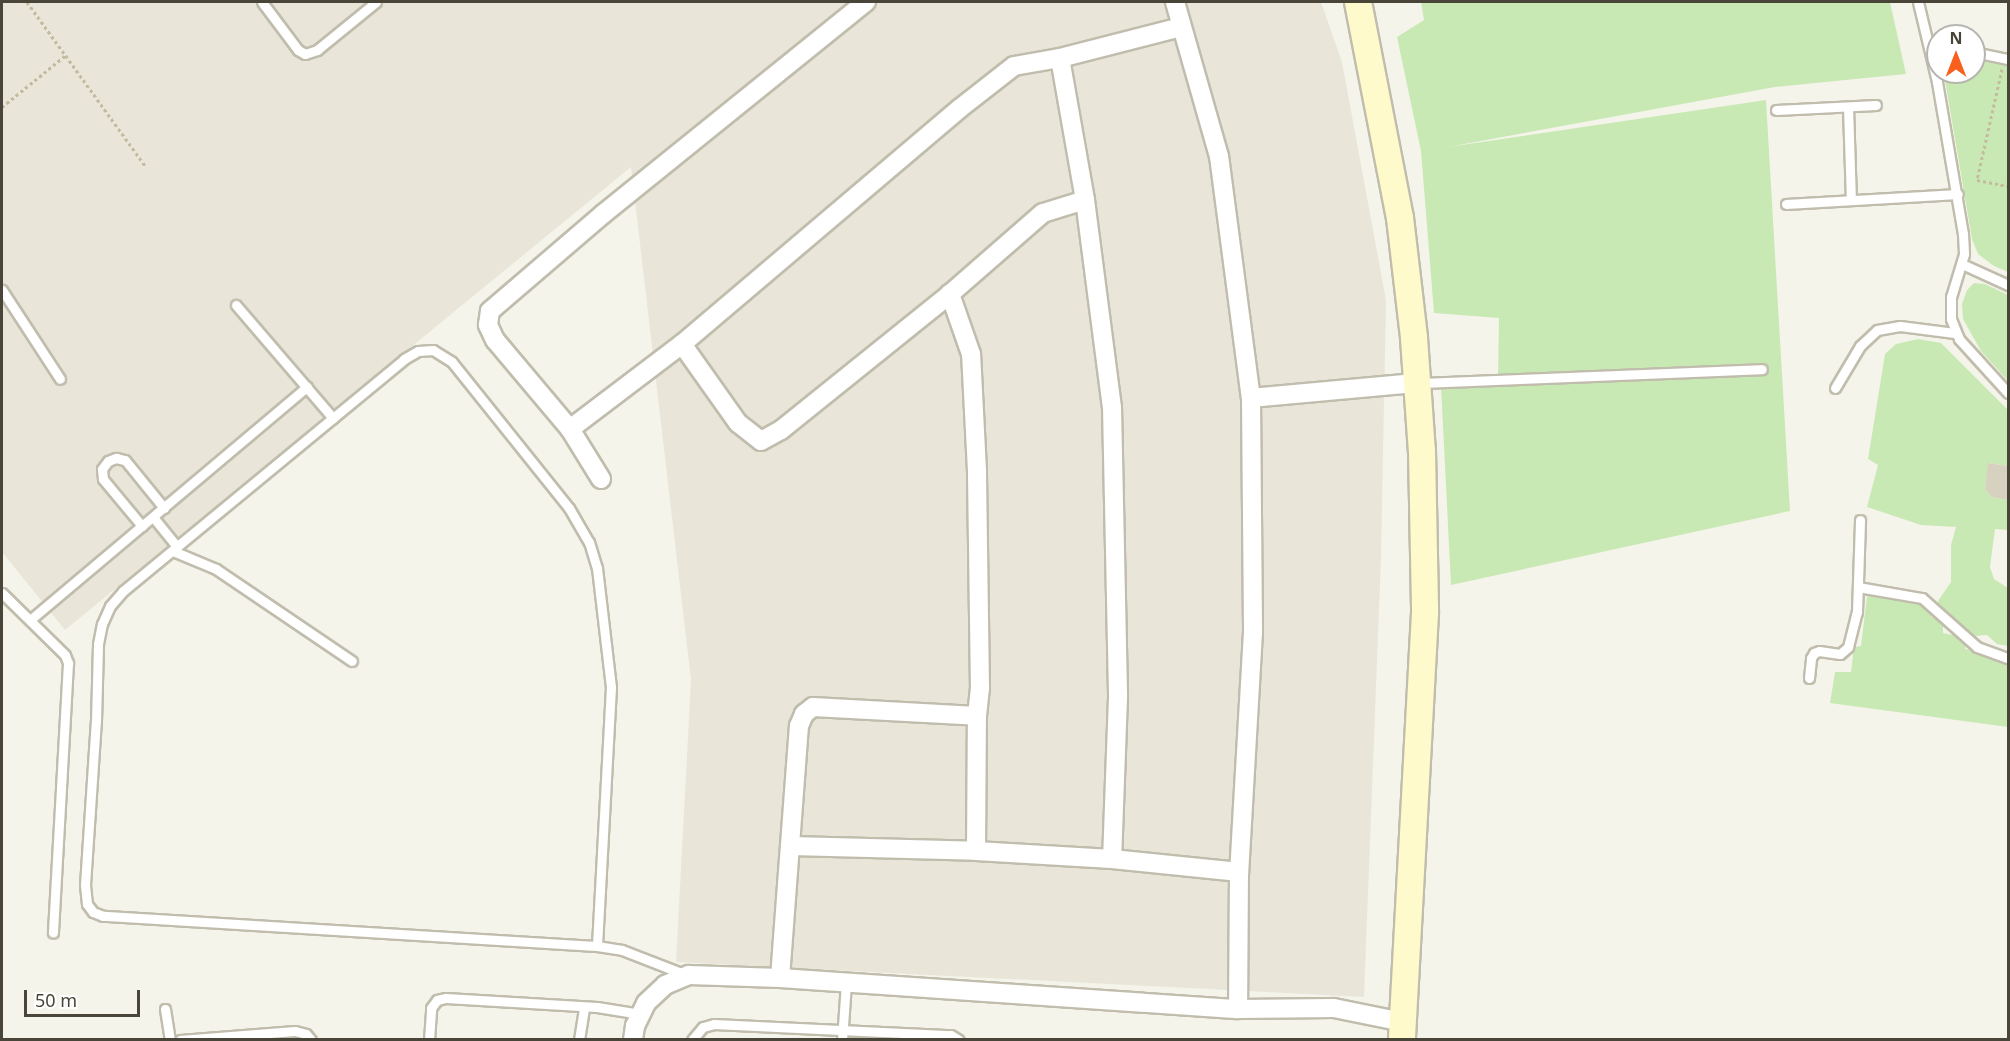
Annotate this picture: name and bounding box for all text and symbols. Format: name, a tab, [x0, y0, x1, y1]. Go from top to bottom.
north arrow	[1926, 24, 1986, 84]
text: N	[1949, 27, 1963, 49]
scale bar	[27, 978, 142, 1016]
text: 50 m	[35, 988, 77, 1012]

